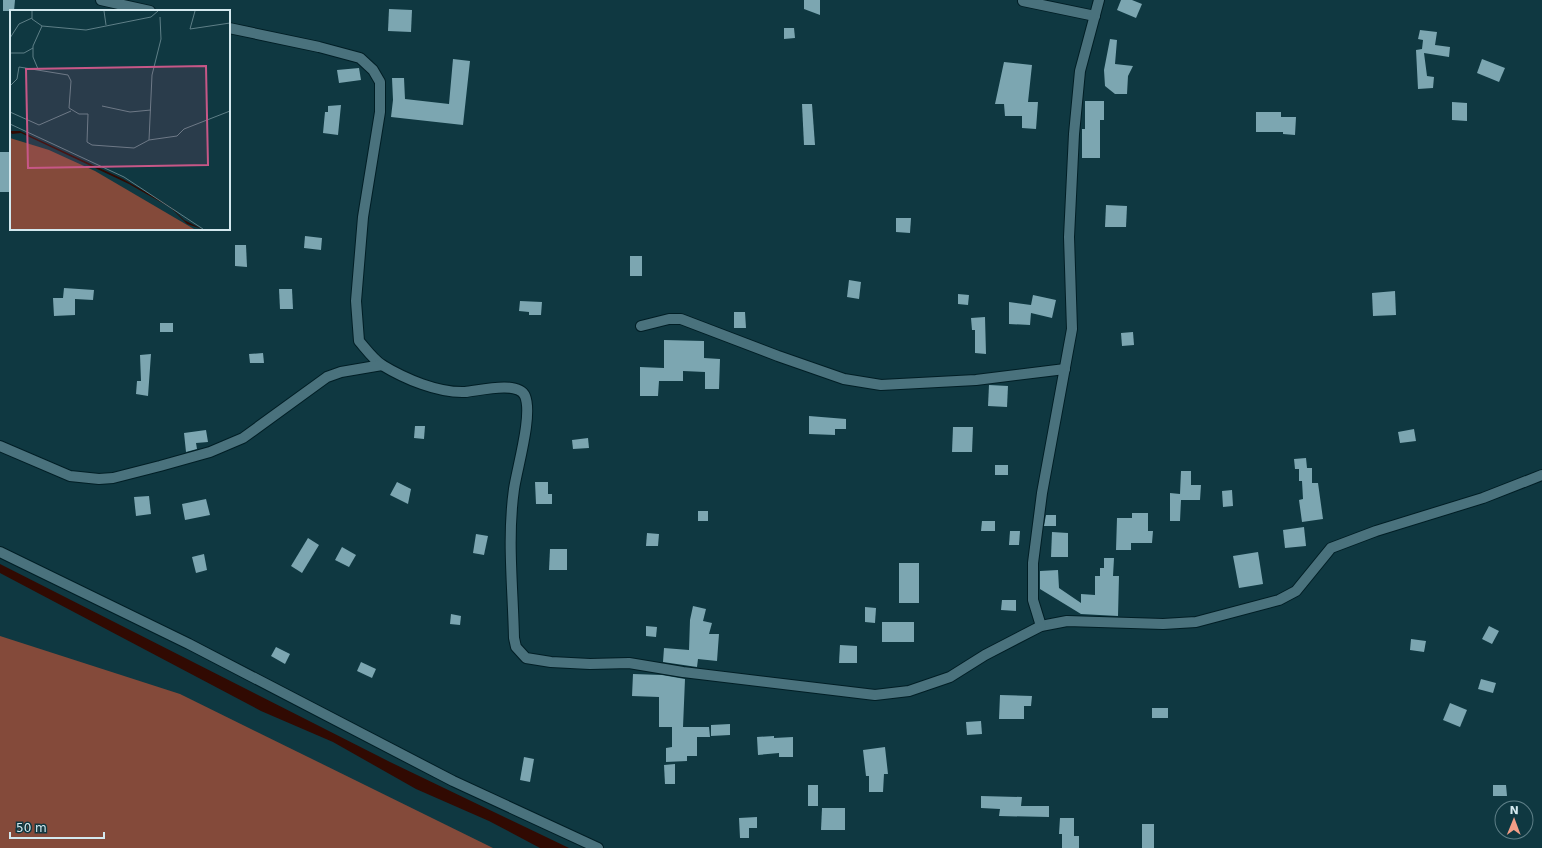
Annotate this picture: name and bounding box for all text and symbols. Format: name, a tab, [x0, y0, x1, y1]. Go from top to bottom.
inset map	[10, 10, 230, 230]
north arrow	[1494, 800, 1534, 840]
text: N	[1509, 804, 1519, 817]
scale bar	[10, 814, 104, 840]
text: 50 m	[16, 821, 47, 835]

